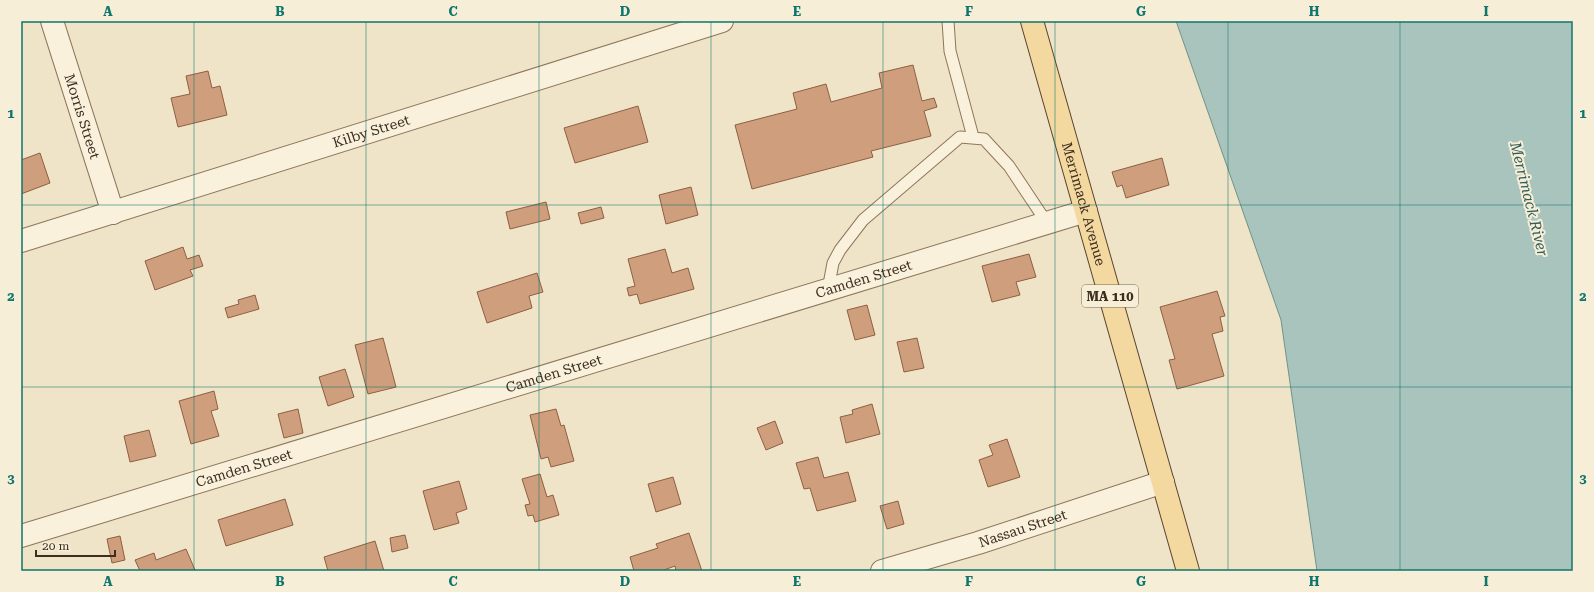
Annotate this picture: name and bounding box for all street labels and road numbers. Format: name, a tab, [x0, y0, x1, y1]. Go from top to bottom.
street label: Morris Street	[61, 72, 103, 161]
street label: Kilby Street	[331, 112, 412, 151]
street label: Merrimack Avenue	[1059, 140, 1109, 268]
street label: Camden Street	[814, 257, 914, 301]
road number: MA 110	[1082, 285, 1138, 307]
street label: Camden Street	[504, 351, 604, 396]
street label: Camden Street	[194, 446, 294, 490]
street label: Nassau Street	[977, 506, 1069, 550]

